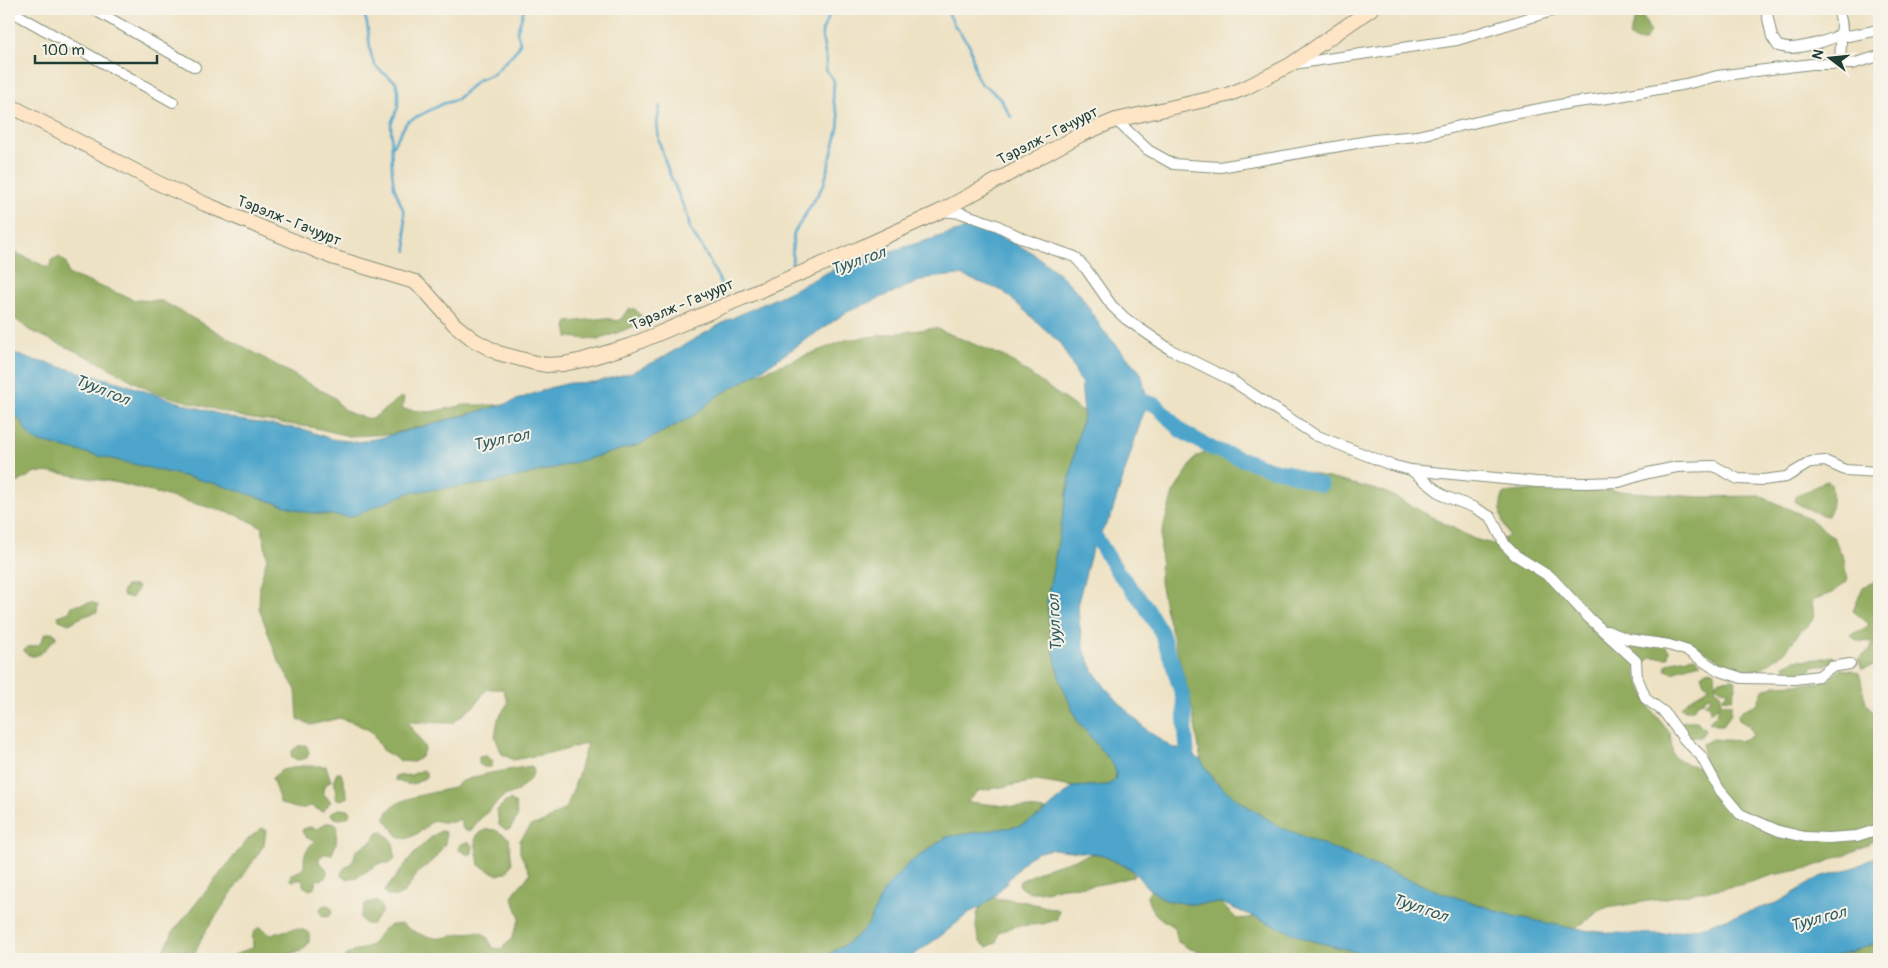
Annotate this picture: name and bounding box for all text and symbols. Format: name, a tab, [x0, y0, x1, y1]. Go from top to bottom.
scale bar	[35, 32, 158, 64]
north arrow	[1806, 32, 1856, 82]
text: 100 m	[42, 41, 85, 60]
text: N	[1809, 48, 1827, 61]
street label: Тэрэлж - Гачуурт	[994, 102, 1102, 170]
street label: Тэрэлж - Гачуурт	[234, 191, 344, 251]
water label: Туул гол	[828, 242, 890, 280]
street label: Тэрэлж - Гачуурт	[627, 274, 737, 335]
water label: Туул гол	[72, 370, 134, 411]
water label: Туул гол	[471, 424, 532, 455]
water label: Туул гол	[1043, 592, 1066, 652]
water label: Туул гол	[1390, 889, 1452, 927]
water label: Туул гол	[1788, 902, 1850, 936]

